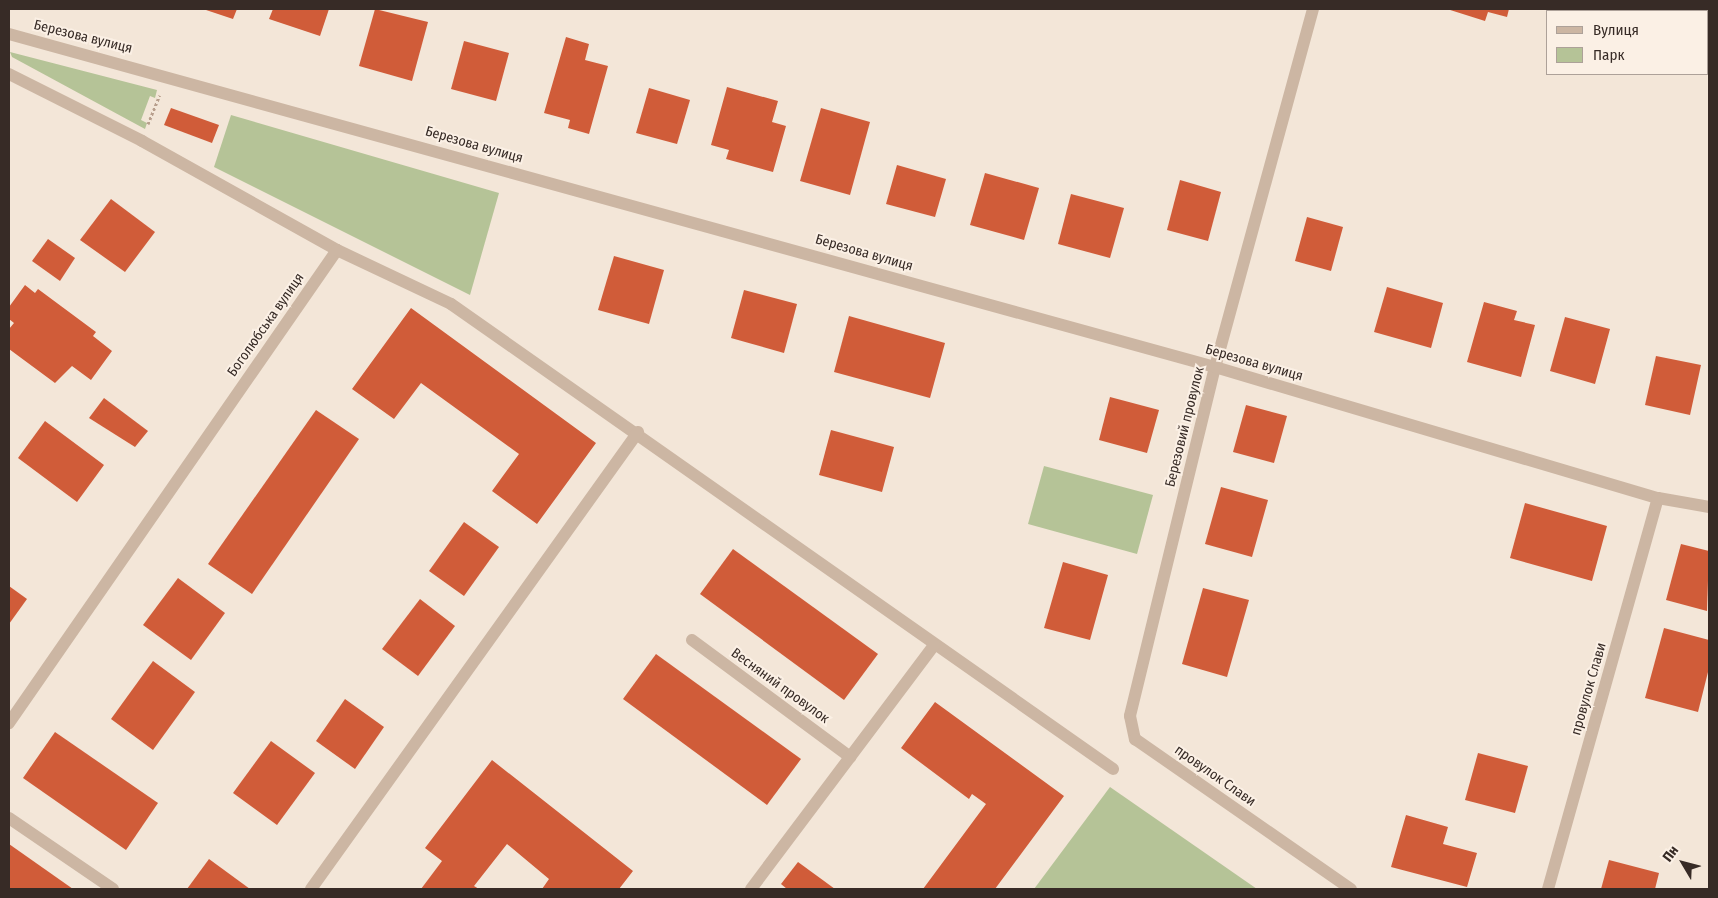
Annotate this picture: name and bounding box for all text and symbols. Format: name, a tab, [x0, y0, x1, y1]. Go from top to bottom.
legend	[1546, 10, 1708, 75]
street label: Березова вулиця	[32, 17, 134, 57]
text: Вулиця	[1593, 21, 1639, 39]
text: Парк	[1593, 46, 1624, 64]
street label: Березова вулиця	[423, 123, 525, 167]
street label: Березова вулиця	[813, 231, 915, 275]
street label: Боголюбська вулиця	[224, 270, 308, 380]
street label: Березова вулиця	[1203, 341, 1305, 385]
street label: Березовий провулок	[1162, 365, 1208, 489]
street label: провулок Слави	[1568, 641, 1610, 737]
street label: Весняний провулок	[728, 645, 832, 727]
street label: провулок Слави	[1171, 742, 1259, 810]
north arrow	[1658, 838, 1708, 888]
text: Пн	[1659, 842, 1682, 865]

